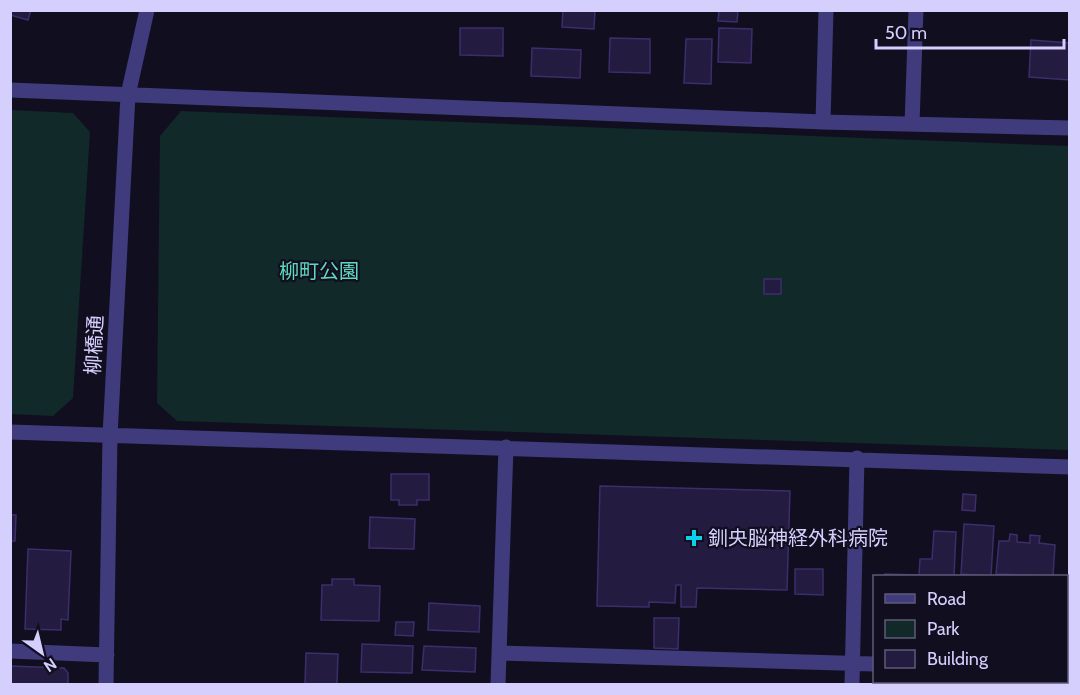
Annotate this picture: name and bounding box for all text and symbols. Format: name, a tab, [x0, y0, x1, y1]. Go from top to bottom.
scale bar	[876, 12, 1064, 50]
text: 50 m	[885, 22, 927, 44]
park label: 柳町公園	[279, 259, 359, 283]
street label: 柳橋通	[80, 314, 108, 376]
place label: 釧央脳神経外科病院	[708, 526, 888, 550]
marker: 釧央脳神経外科病院	[685, 529, 703, 547]
legend	[873, 575, 1068, 683]
text: Road	[927, 588, 966, 610]
text: Park	[927, 618, 960, 640]
north arrow	[12, 623, 72, 683]
text: Building	[927, 648, 989, 670]
text: N	[40, 654, 60, 676]

